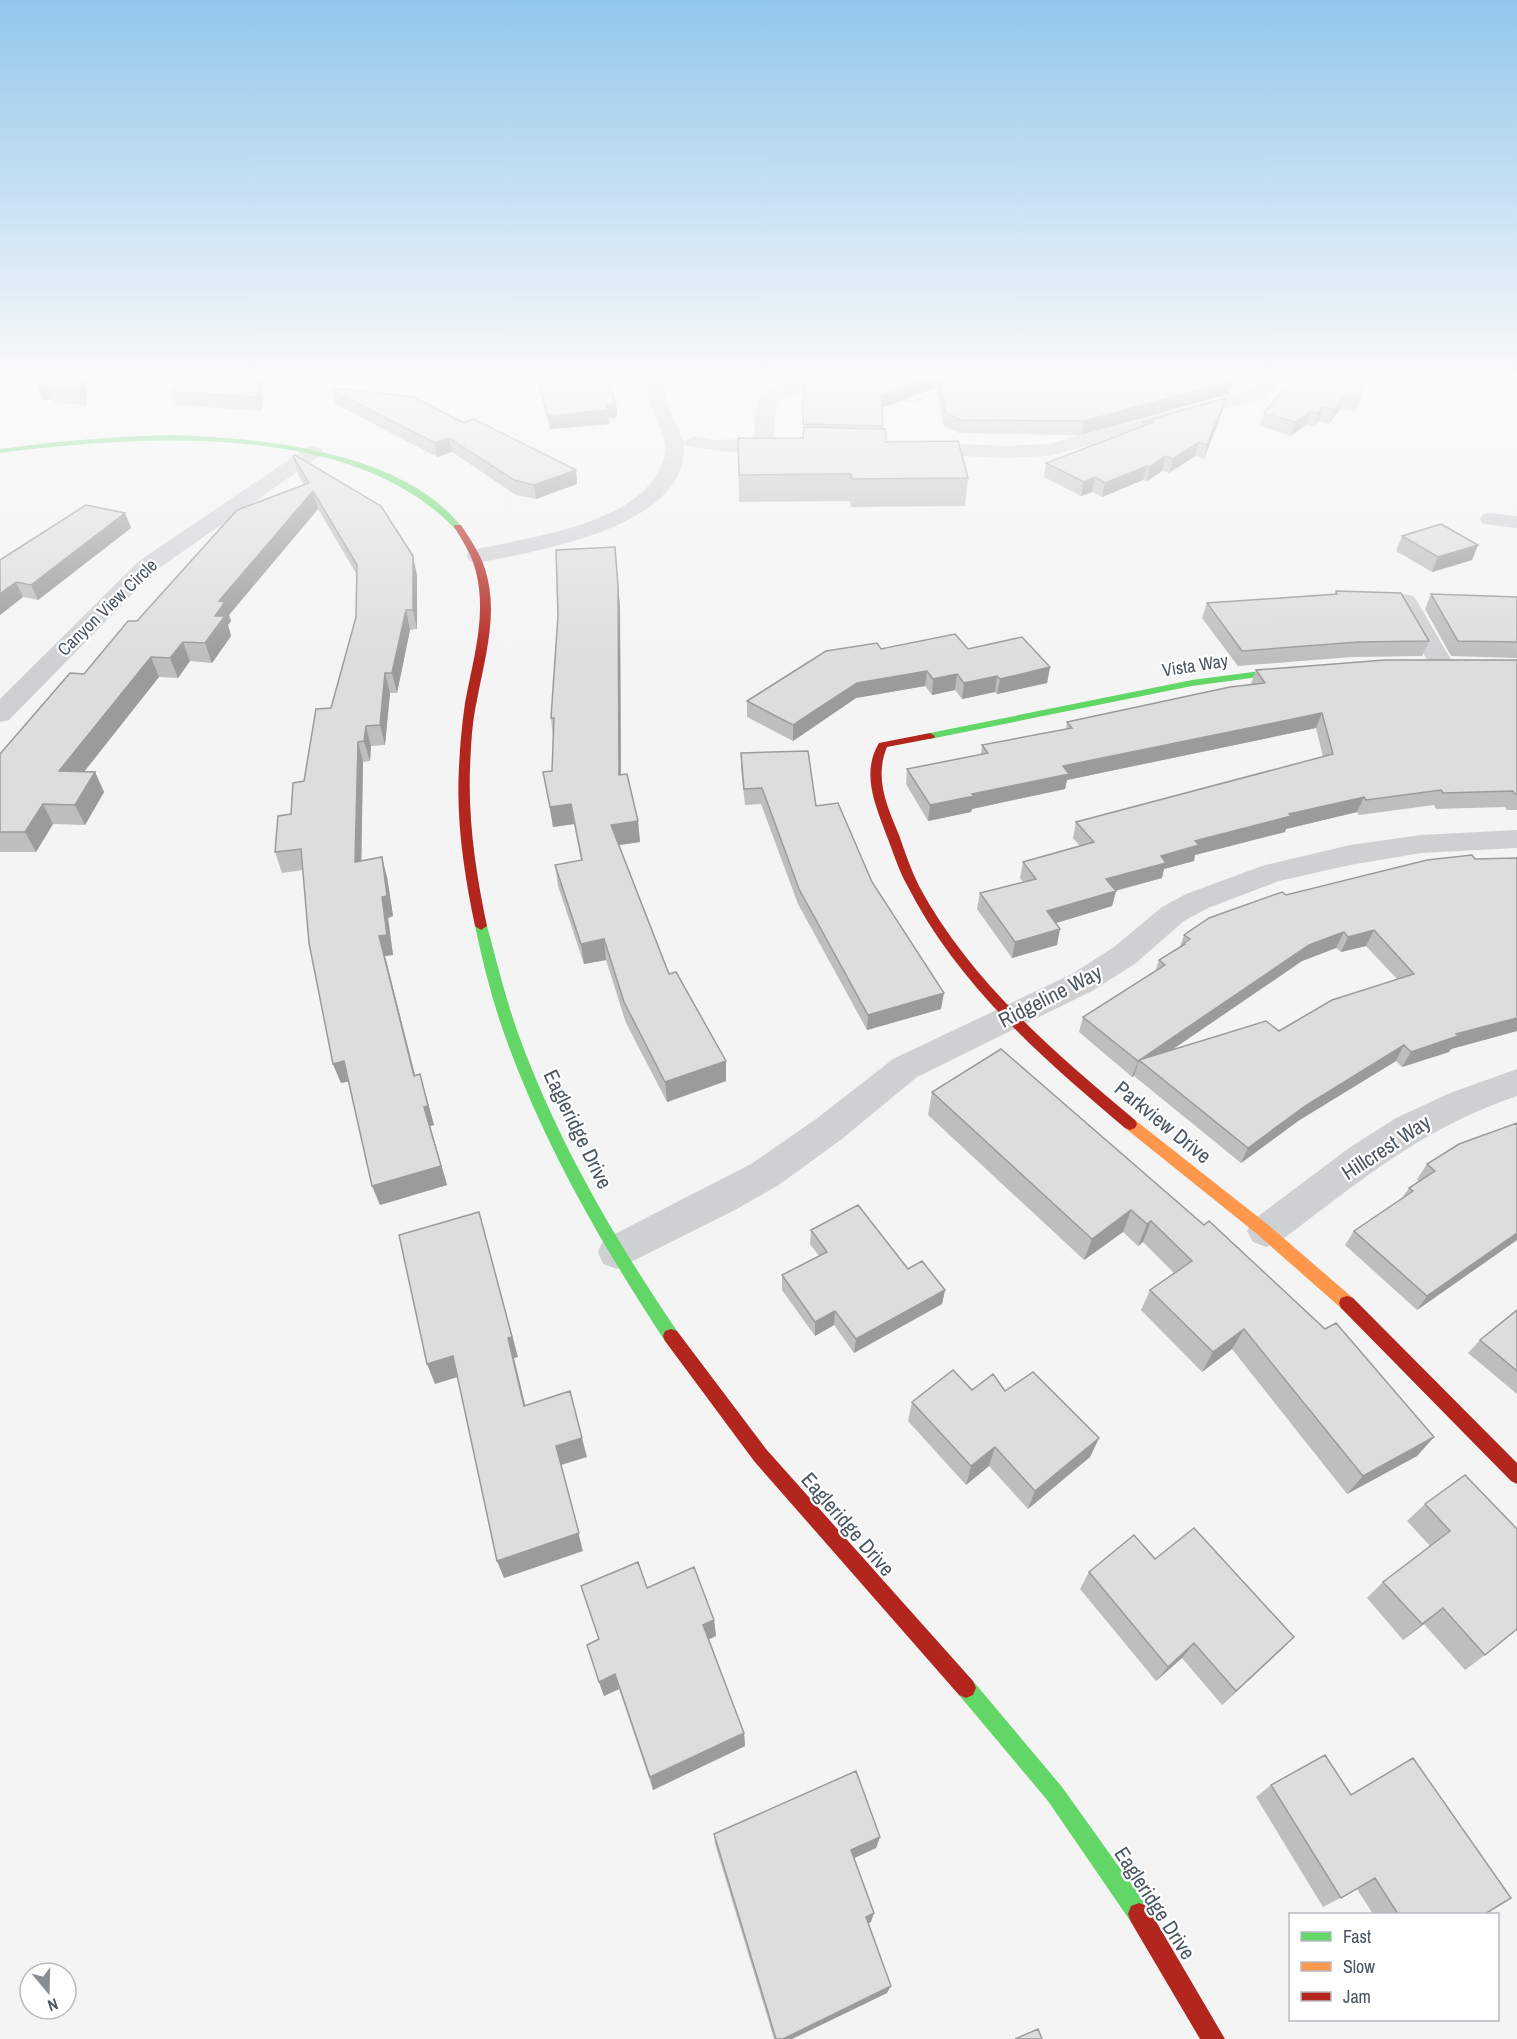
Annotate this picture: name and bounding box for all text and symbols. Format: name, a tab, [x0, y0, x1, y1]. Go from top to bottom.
street label: Canyon View Circle	[51, 553, 163, 661]
street label: Vista Way	[1160, 647, 1230, 683]
street label: Ridgeline Way	[993, 957, 1107, 1034]
street label: Eagleridge Drive	[537, 1065, 619, 1193]
street label: Parkview Drive	[1109, 1074, 1217, 1170]
street label: Hillcrest Way	[1336, 1107, 1436, 1187]
street label: Eagleridge Drive	[795, 1466, 901, 1582]
street label: Eagleridge Drive	[1108, 1841, 1202, 1965]
legend	[1289, 1913, 1499, 2021]
text: Fast	[1343, 1924, 1371, 1949]
text: Slow	[1343, 1954, 1375, 1979]
north arrow	[18, 1961, 78, 2021]
text: Jam	[1343, 1984, 1371, 2009]
text: N	[45, 1993, 61, 2017]

